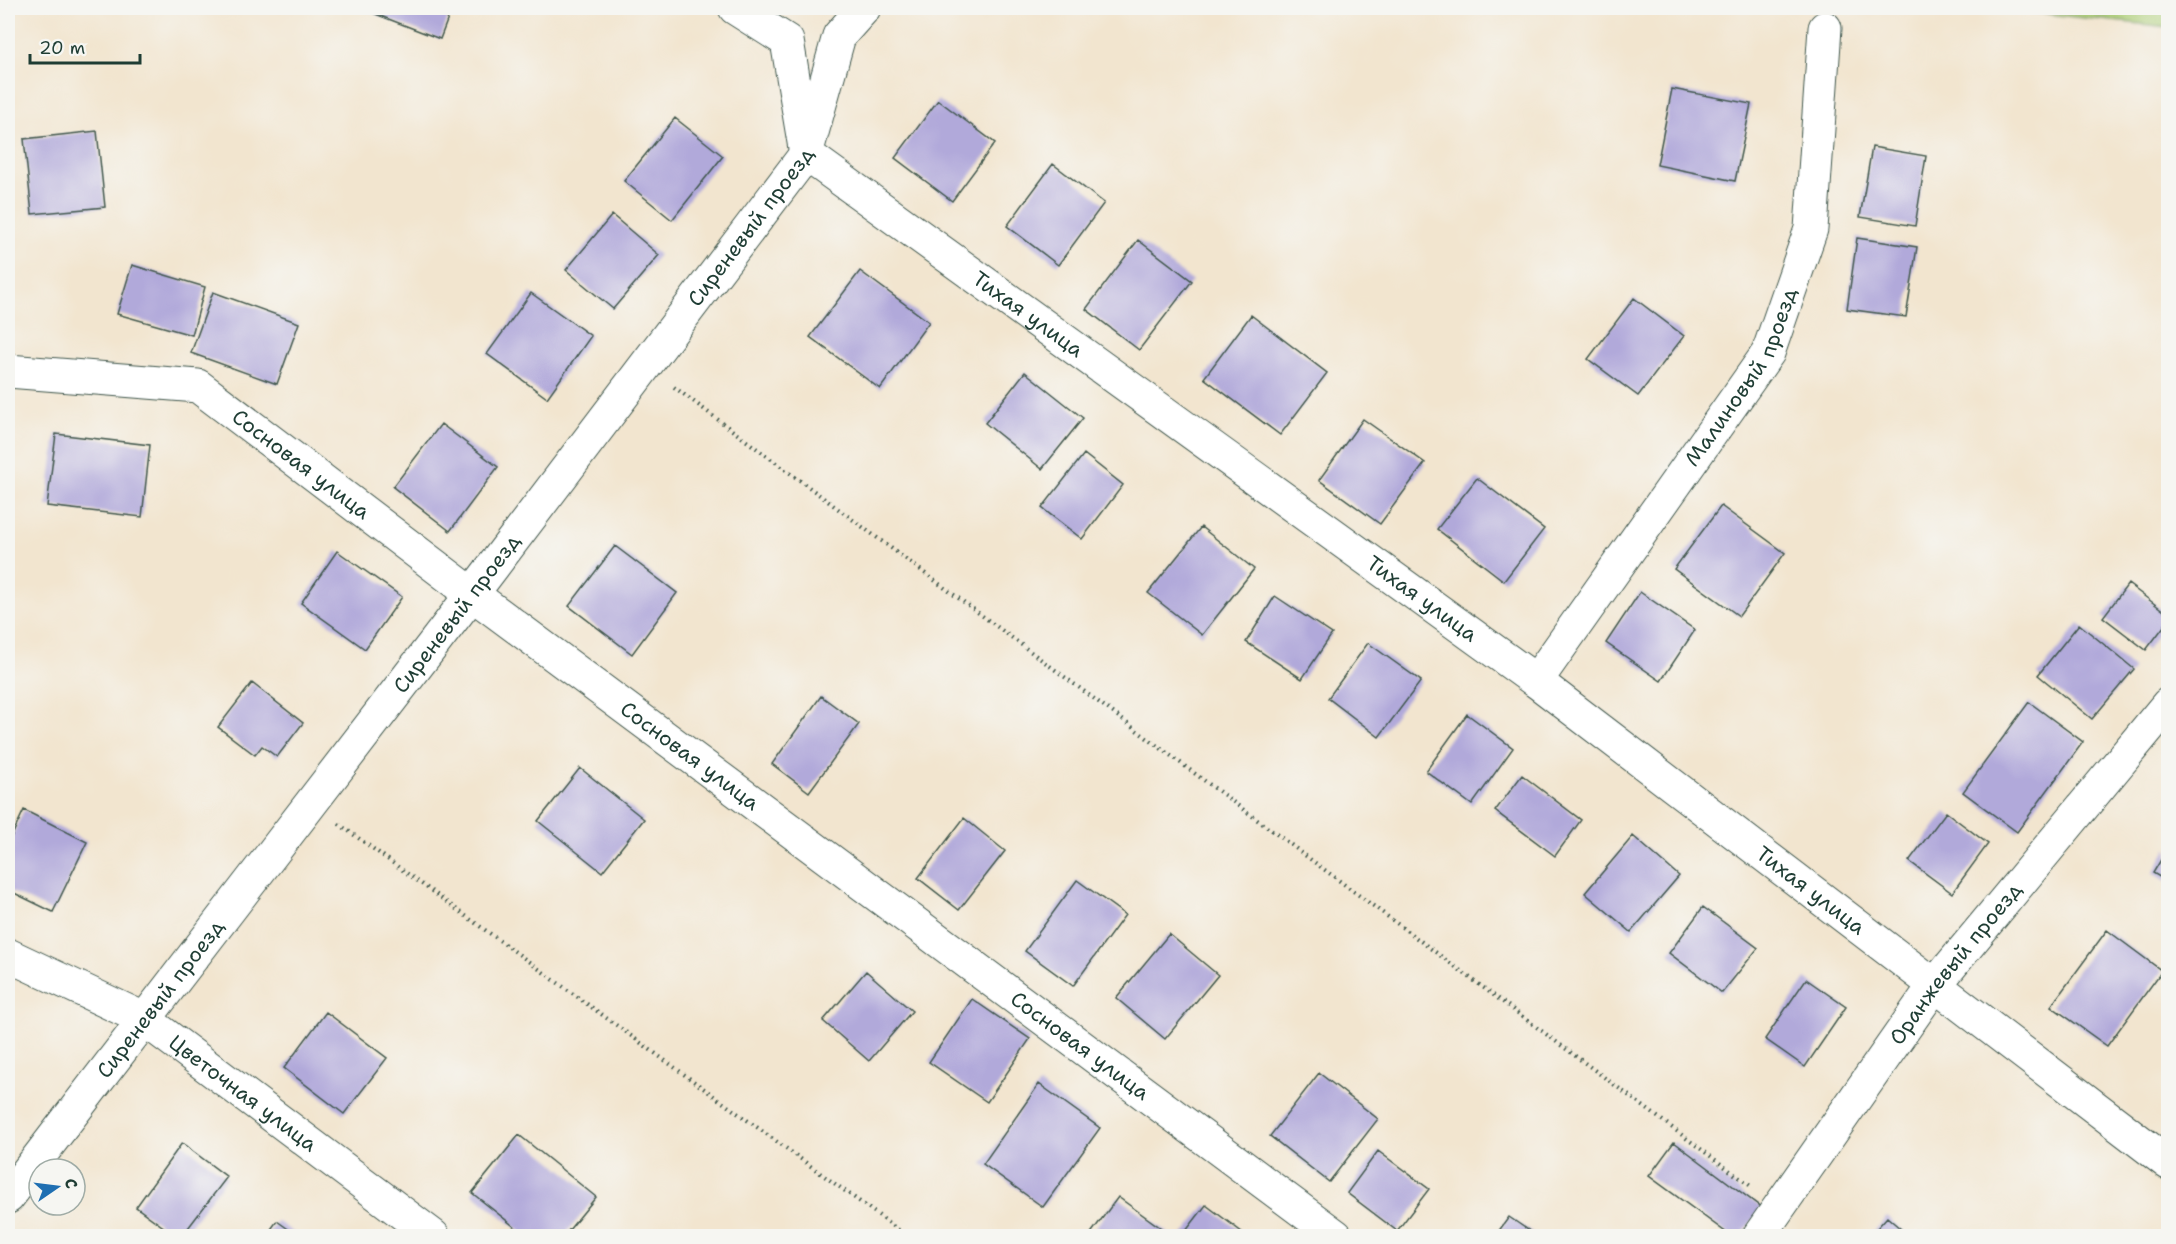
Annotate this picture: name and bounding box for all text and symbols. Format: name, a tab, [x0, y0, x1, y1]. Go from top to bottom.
scale bar	[30, 27, 140, 65]
text: 20 m	[39, 36, 85, 60]
street label: Сиреневый проезд	[681, 141, 820, 312]
street label: Тихая улица	[967, 265, 1089, 364]
street label: Малиновый проезд	[1678, 284, 1804, 472]
street label: Сосновая улица	[226, 403, 376, 526]
street label: Сиреневый проезд	[387, 528, 527, 699]
street label: Тихая улица	[1361, 549, 1483, 648]
street label: Сосновая улица	[615, 695, 765, 817]
street label: Тихая улица	[1750, 840, 1871, 941]
street label: Оранжевый проезд	[1883, 877, 2028, 1050]
street label: Сиреневый проезд	[90, 914, 231, 1084]
street label: Сосновая улица	[1005, 985, 1155, 1107]
street label: Цветочная улица	[163, 1028, 323, 1158]
north arrow	[27, 1157, 87, 1217]
text: С	[60, 1176, 82, 1191]

